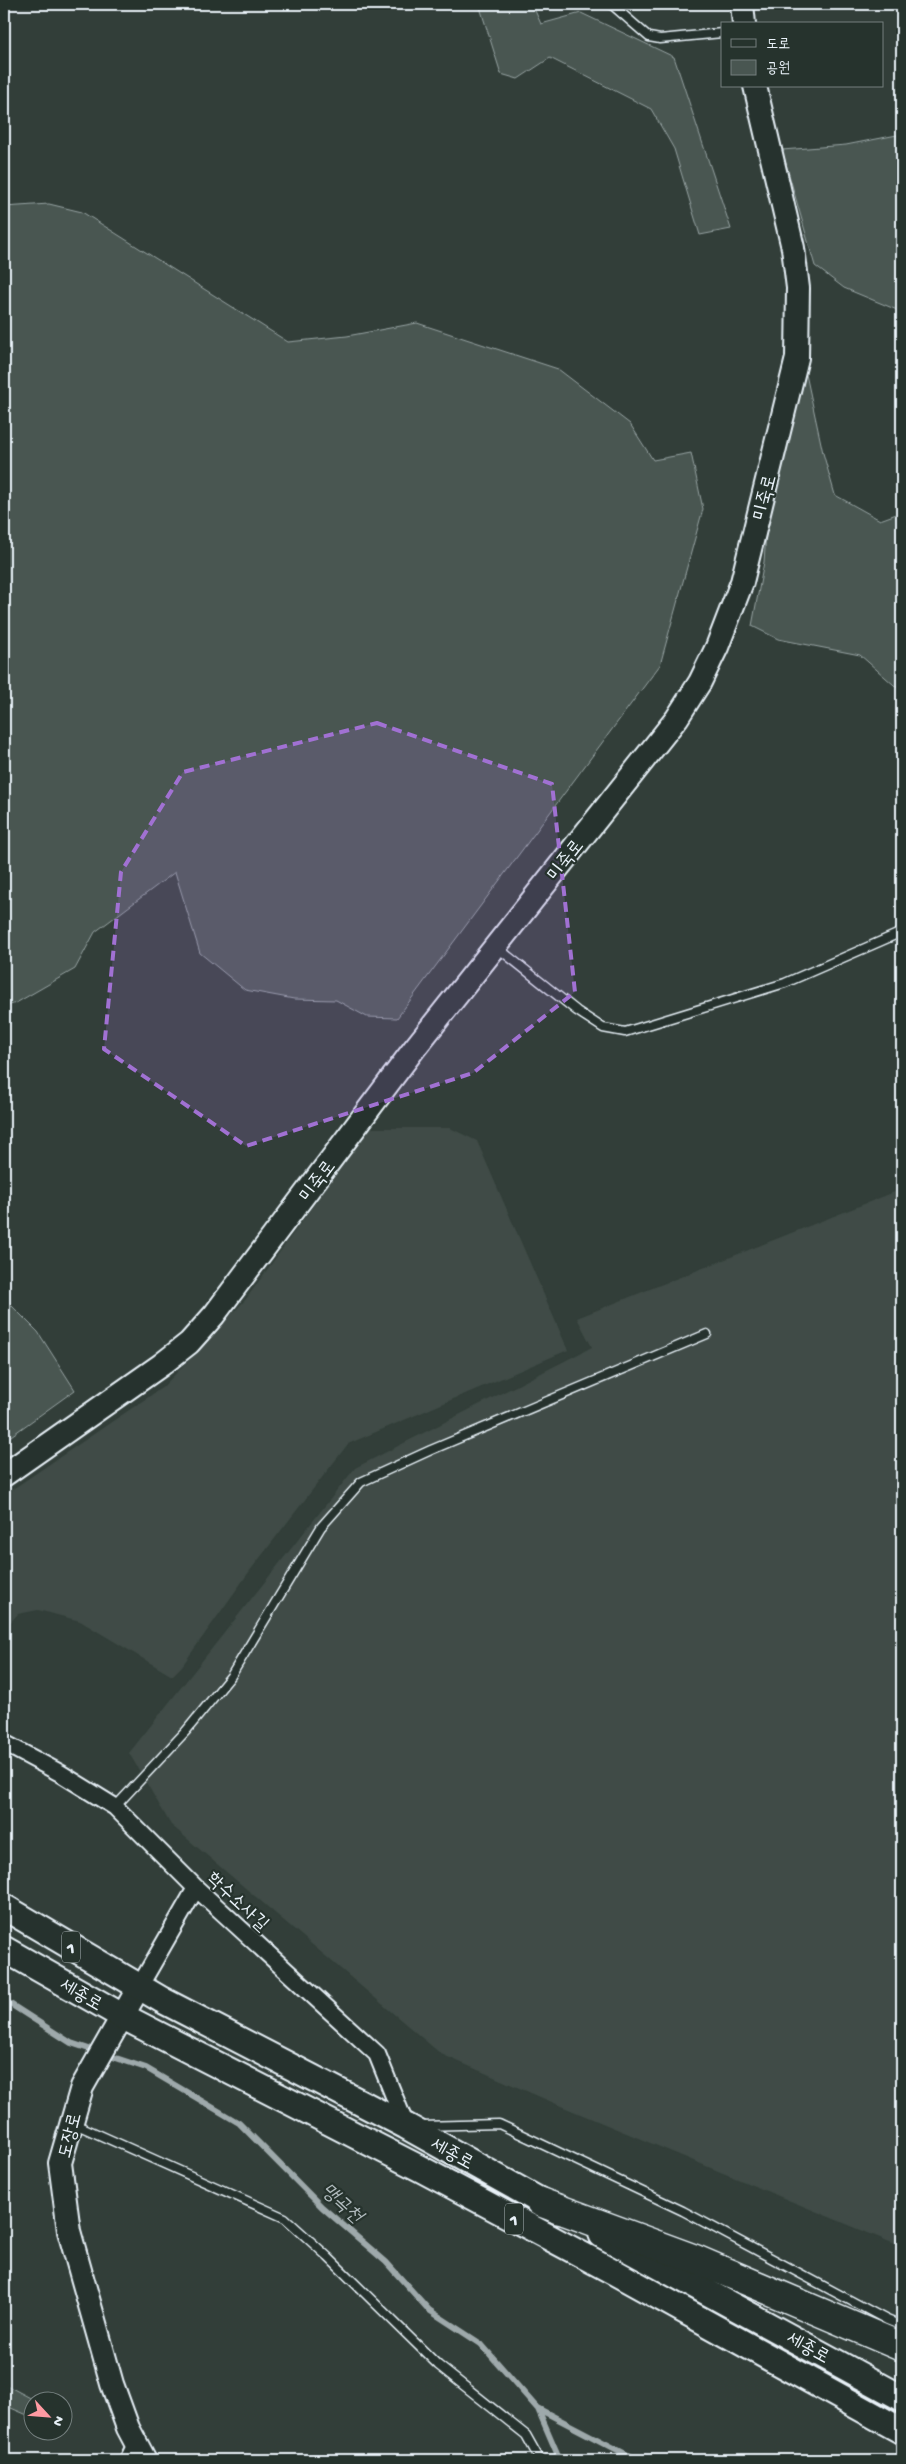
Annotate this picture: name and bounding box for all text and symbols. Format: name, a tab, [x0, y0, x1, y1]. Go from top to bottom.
legend	[721, 22, 884, 88]
text: 도로	[766, 36, 790, 54]
text: 공원	[766, 60, 790, 78]
street label: 미죽로	[750, 473, 783, 523]
street label: 미죽로	[544, 836, 590, 886]
street label: 미죽로	[296, 1157, 342, 1207]
street label: 학수소사길	[201, 1868, 272, 1937]
road number: 1	[62, 1931, 80, 1962]
street label: 세종로	[55, 1975, 106, 2017]
street label: 도장로	[55, 2111, 88, 2161]
street label: 세종로	[426, 2134, 477, 2176]
water label: 맹곡천	[315, 2180, 368, 2231]
road number: 1	[505, 2204, 523, 2234]
street label: 세종로	[782, 2328, 833, 2370]
north arrow	[22, 2392, 72, 2442]
text: N	[48, 2413, 67, 2428]

